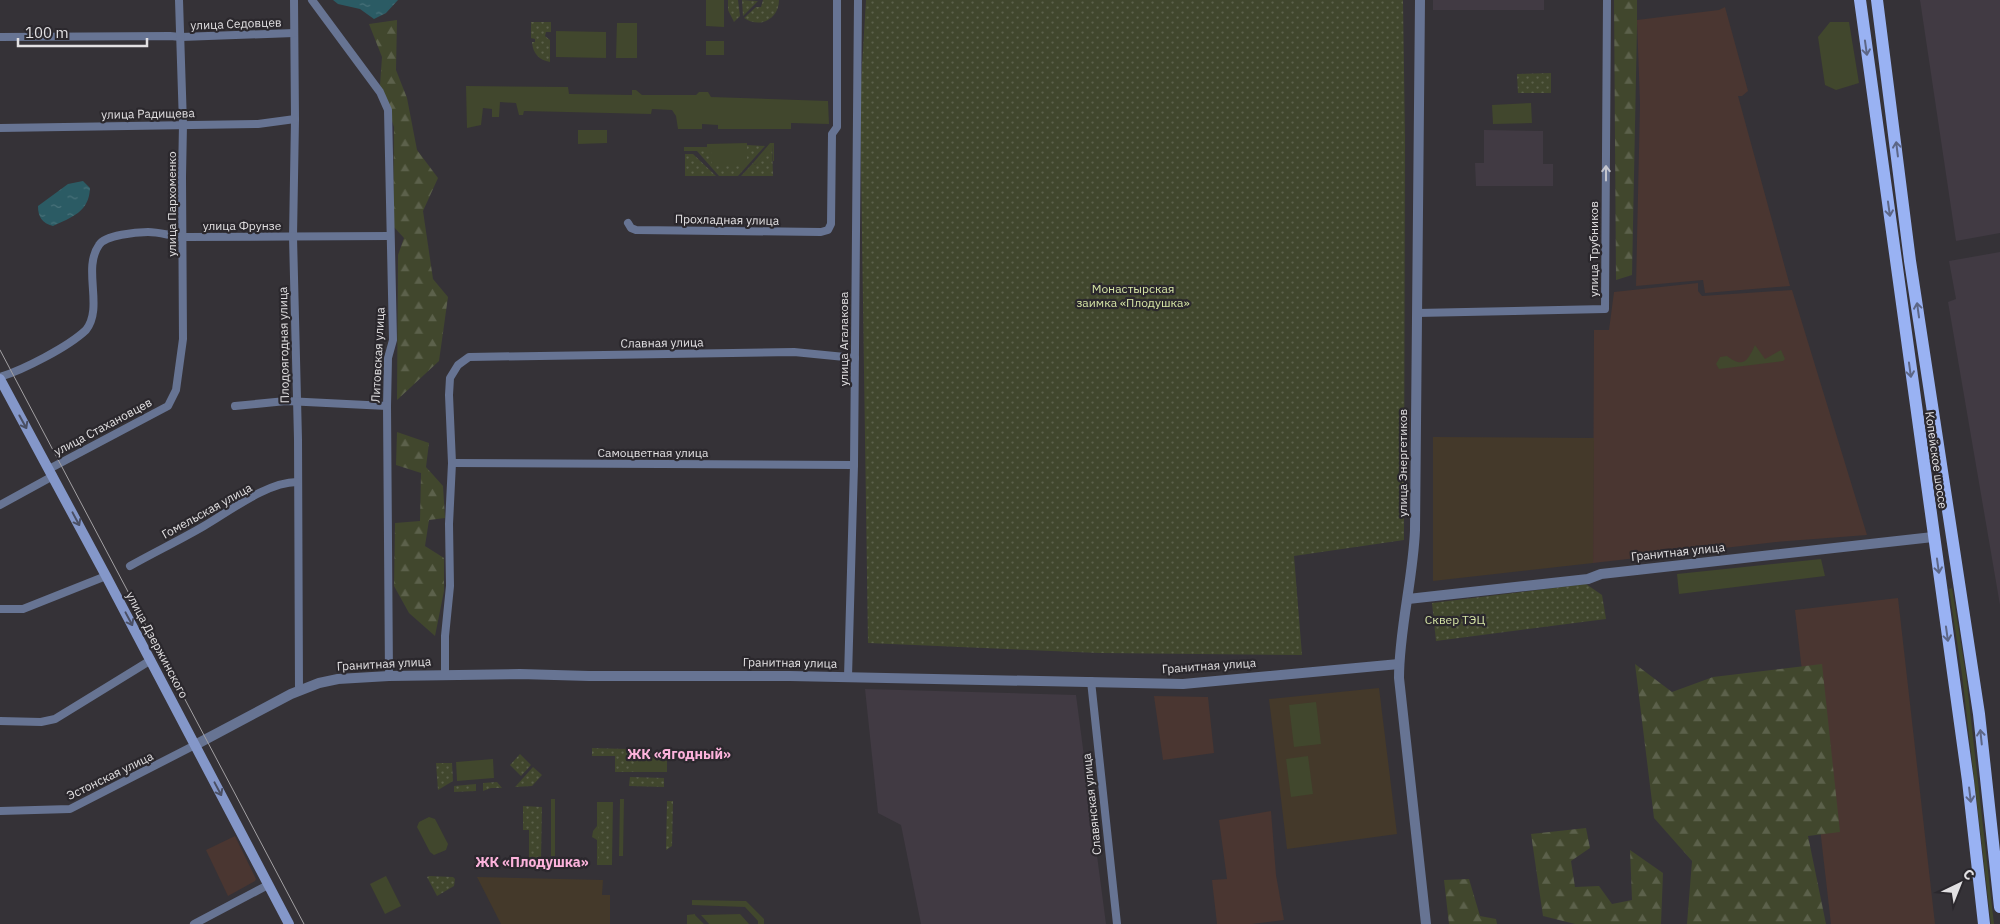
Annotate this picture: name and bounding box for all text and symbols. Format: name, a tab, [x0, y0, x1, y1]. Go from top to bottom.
street label: улица Седовцев	[190, 14, 282, 33]
scale bar	[18, 15, 146, 47]
text: 100 m	[25, 23, 69, 42]
one-way arrow	[1862, 40, 1872, 56]
street label: улица Радищева	[101, 105, 196, 122]
one-way arrow	[1892, 142, 1902, 158]
street label: улица Пархоменко	[164, 151, 179, 257]
one-way arrow	[1601, 165, 1611, 182]
street label: улица Трубников	[1586, 201, 1601, 297]
one-way arrow	[1884, 201, 1894, 217]
street label: Прохладная улица	[675, 211, 780, 228]
street label: улица Фрунзе	[203, 218, 282, 233]
park label: Монастырская заимка «Плодушка»	[1076, 281, 1190, 310]
street label: Плодоягодная улица	[275, 286, 292, 404]
street label: улица Агалакова	[836, 291, 851, 386]
one-way arrow	[1912, 303, 1922, 319]
street label: Литовская улица	[368, 306, 388, 403]
street label: Славная улица	[620, 334, 704, 351]
one-way arrow	[1905, 362, 1915, 378]
street label: улица Стахановцев	[51, 394, 154, 459]
street label: улица Энергетиков	[1395, 409, 1410, 517]
street label: Копейское шоссе	[1922, 410, 1951, 510]
one-way arrow	[18, 414, 28, 429]
street label: Самоцветная улица	[598, 445, 709, 460]
street label: Гомельская улица	[159, 479, 255, 542]
one-way arrow	[72, 511, 81, 526]
street label: Гранитная улица	[1630, 539, 1726, 564]
one-way arrow	[1933, 558, 1943, 574]
street label: улица Дзержинского	[123, 589, 192, 701]
one-way arrow	[125, 611, 134, 626]
park label: Сквер ТЭЦ	[1425, 612, 1485, 627]
one-way arrow	[1943, 626, 1953, 642]
street label: Гранитная улица	[336, 654, 432, 673]
street label: Гранитная улица	[743, 654, 838, 671]
street label: Гранитная улица	[1161, 655, 1257, 676]
one-way arrow	[1976, 729, 1986, 745]
district label: ЖК «Ягодный»	[627, 745, 731, 763]
street label: Эстонская улица	[64, 748, 156, 803]
street label: Славянская улица	[1079, 752, 1104, 856]
one-way arrow	[213, 781, 223, 795]
one-way arrow	[1965, 786, 1975, 802]
district label: ЖК «Плодушка»	[475, 853, 589, 871]
north arrow	[1935, 859, 1985, 909]
text: С	[1959, 865, 1978, 884]

